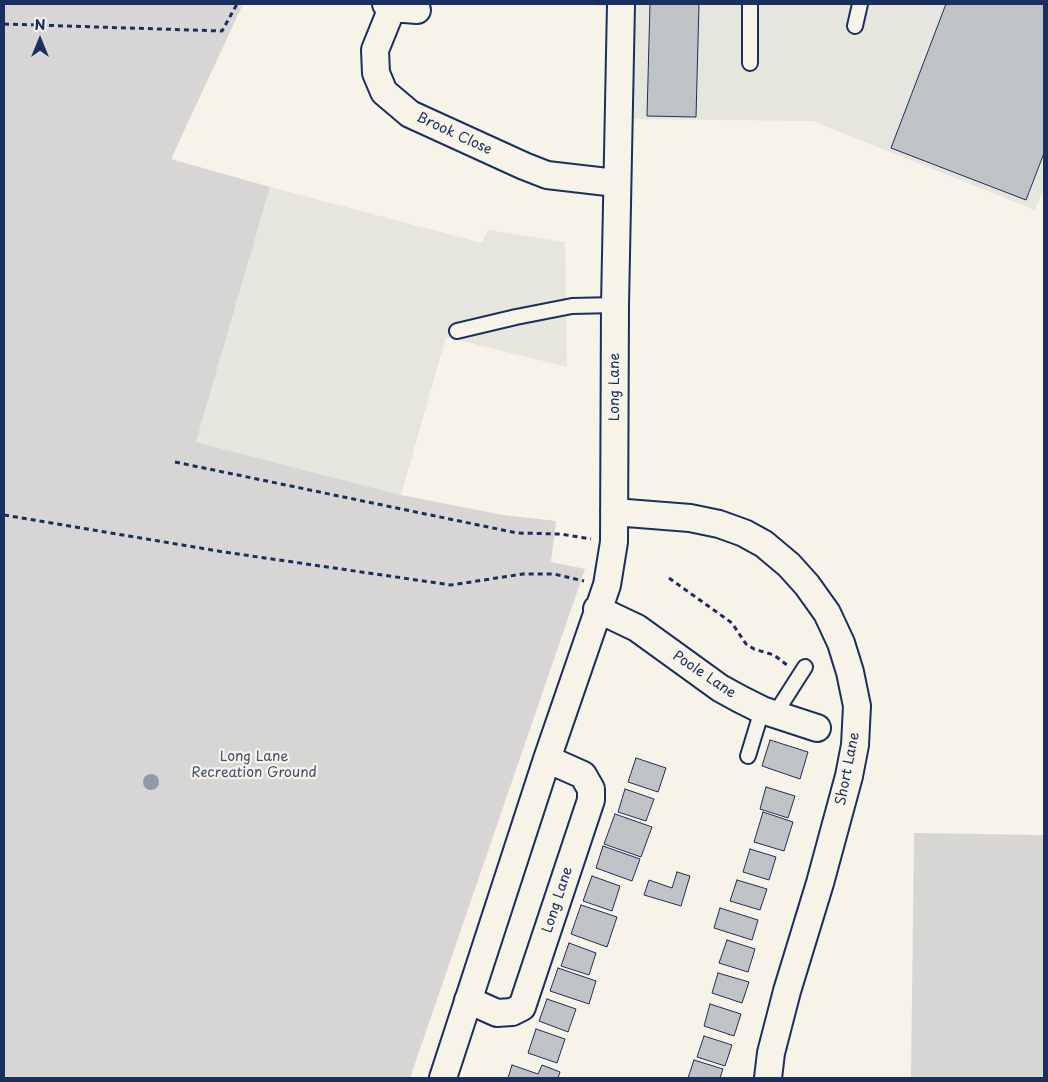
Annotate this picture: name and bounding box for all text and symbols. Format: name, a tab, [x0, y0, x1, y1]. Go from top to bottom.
text: N	[34, 14, 46, 35]
north arrow	[15, 15, 65, 65]
street label: Brook Close	[414, 109, 494, 159]
street label: Long Lane	[607, 353, 623, 421]
street label: Poole Lane	[669, 648, 739, 702]
street label: Short Lane	[833, 731, 863, 807]
park label: Long Lane Recreation Ground	[191, 749, 317, 782]
street label: Long Lane	[539, 865, 577, 935]

